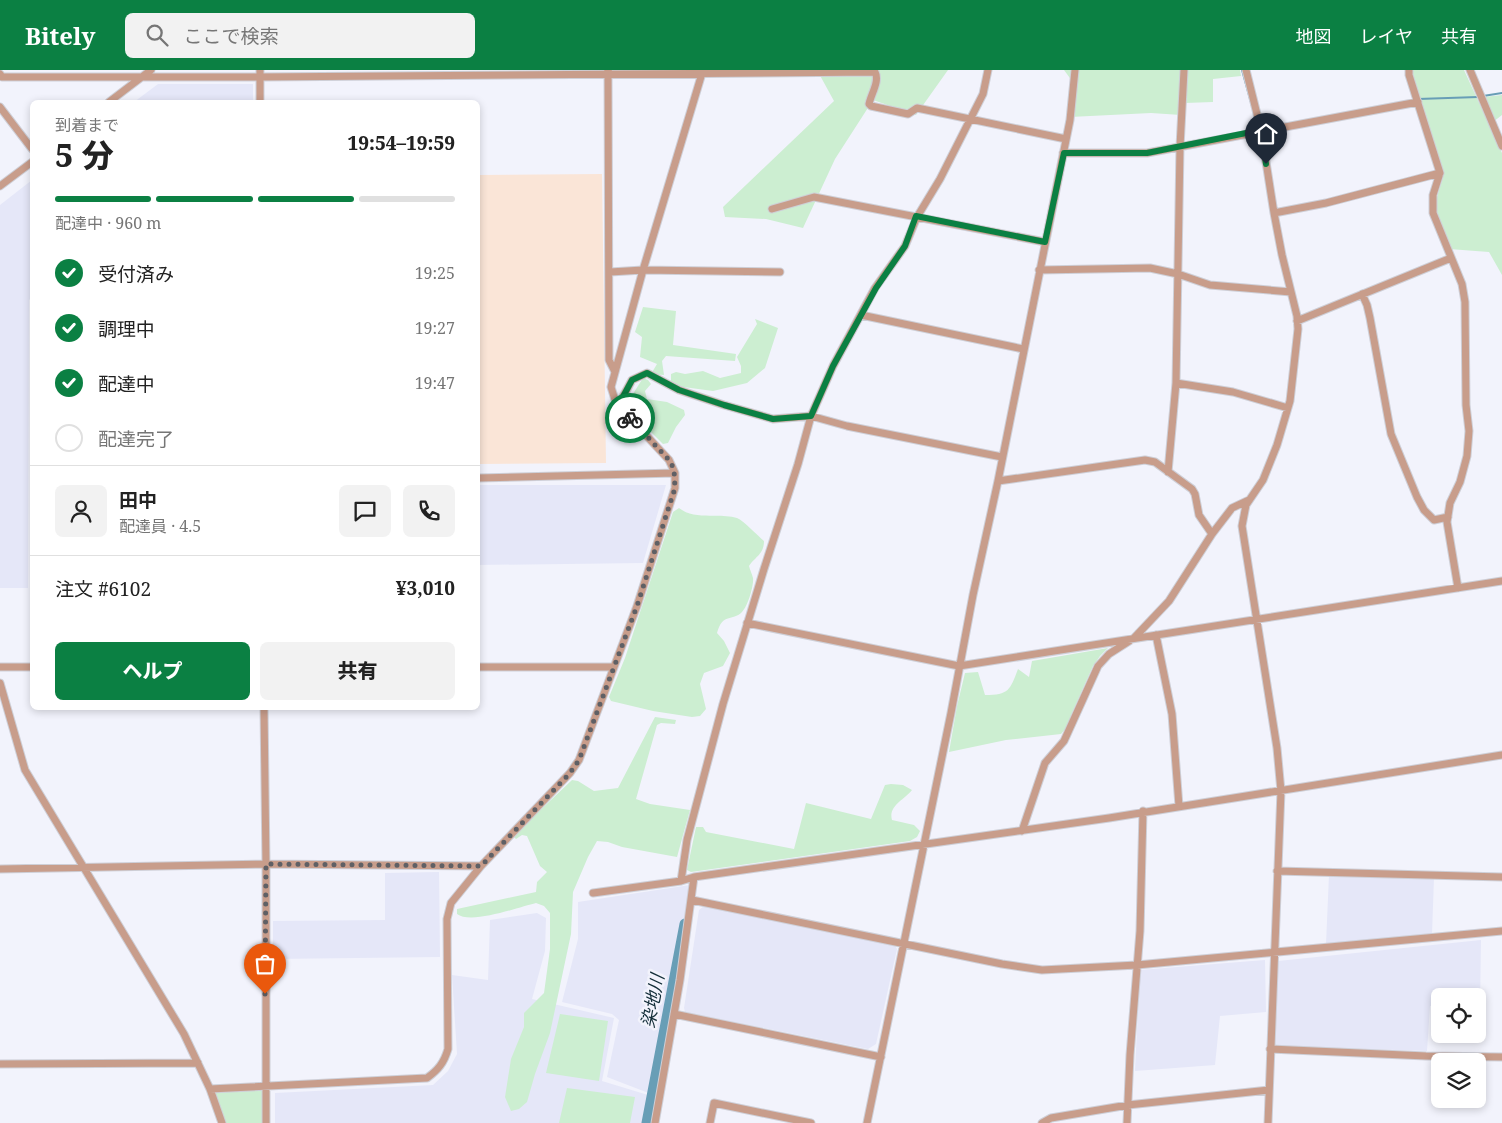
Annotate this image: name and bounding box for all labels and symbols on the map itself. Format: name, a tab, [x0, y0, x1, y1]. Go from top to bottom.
pin	[1245, 113, 1287, 164]
courier	[605, 393, 655, 443]
pin	[244, 943, 286, 994]
water label: 染地川	[635, 970, 669, 1030]

